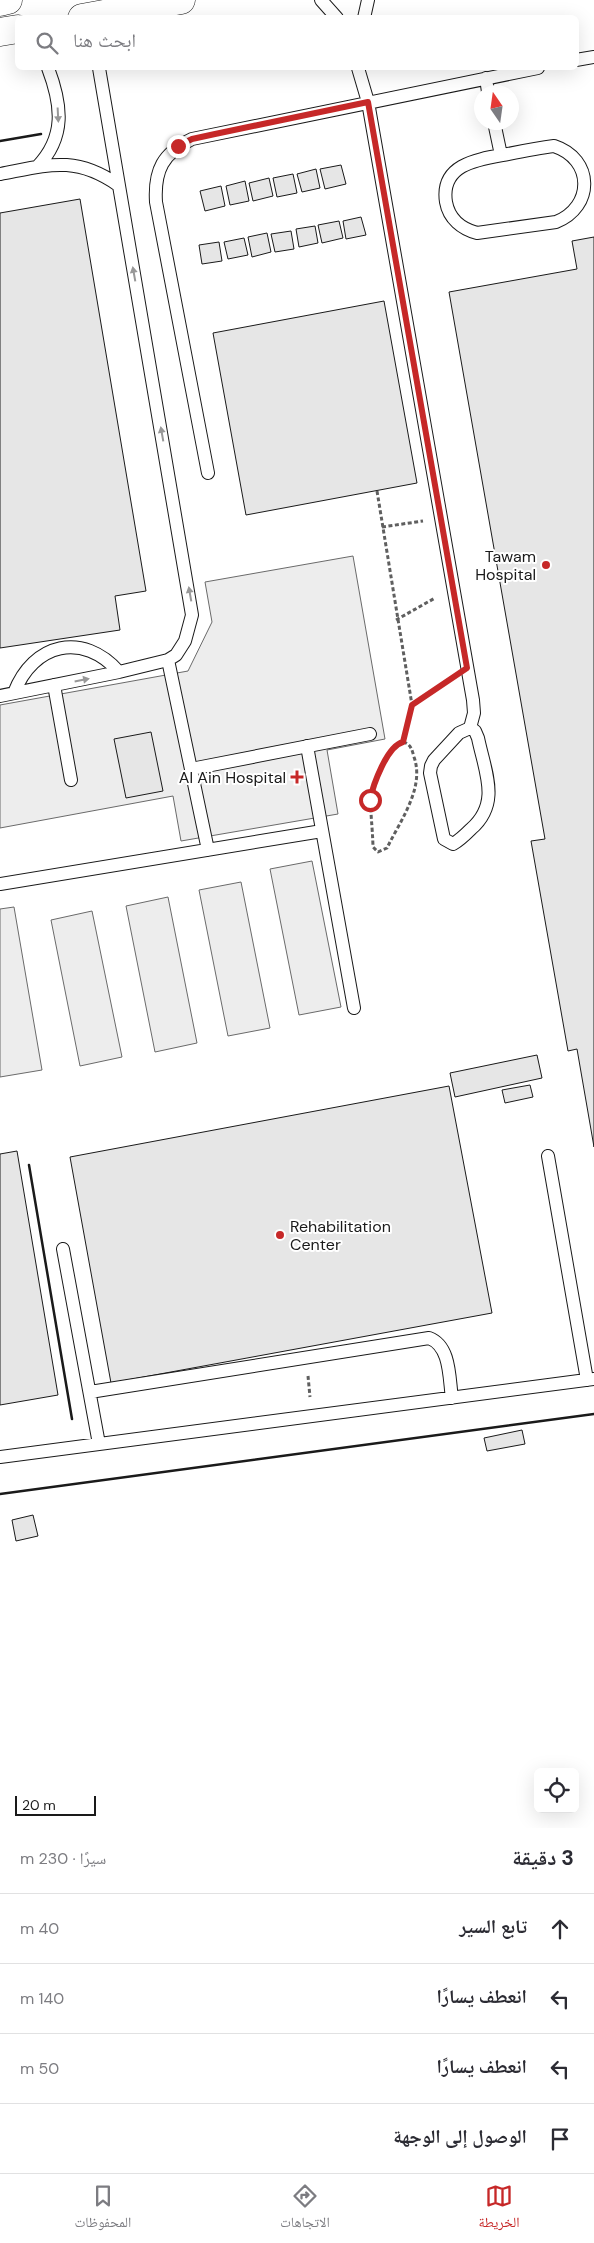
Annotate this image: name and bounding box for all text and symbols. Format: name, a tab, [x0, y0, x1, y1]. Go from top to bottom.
search box	[15, 15, 579, 70]
text: ابحث هنا	[73, 28, 136, 53]
icon: search	[33, 29, 61, 57]
north arrow	[474, 85, 519, 130]
one-way arrow	[55, 107, 63, 123]
route end	[167, 135, 190, 158]
one-way arrow	[130, 266, 138, 282]
one-way arrow	[158, 426, 166, 442]
place label: Tawam Hospital	[475, 546, 536, 585]
marker: Tawam Hospital	[540, 559, 552, 571]
one-way arrow	[186, 586, 194, 602]
one-way arrow	[75, 675, 91, 683]
place label: Al Ain Hospital	[179, 767, 286, 788]
marker: Al Ain Hospital	[290, 770, 304, 784]
route start	[359, 789, 382, 812]
place label: Rehabilitation Center	[290, 1216, 391, 1255]
marker: Rehabilitation Center	[274, 1229, 286, 1241]
map controls	[534, 1768, 579, 1813]
button: locate	[534, 1768, 579, 1813]
scale bar	[15, 1793, 96, 1816]
text: 20 m	[22, 1796, 56, 1814]
text: 3 دقيقة	[512, 1844, 574, 1872]
text: سيرًا · 230 m	[20, 1848, 106, 1869]
text: تابع السير	[459, 1914, 527, 1939]
icon: ahead	[546, 1915, 574, 1943]
text: 40 m	[20, 1918, 59, 1939]
text: انعطف يسارًا	[436, 1984, 527, 2009]
icon: left	[546, 1985, 574, 2013]
text: 140 m	[20, 1988, 64, 2009]
text: انعطف يسارًا	[436, 2054, 527, 2079]
icon: left	[546, 2055, 574, 2083]
text: 50 m	[20, 2058, 59, 2079]
text: الوصول إلى الوجهة	[393, 2124, 527, 2149]
icon: arrive	[546, 2125, 574, 2153]
tab: المحفوظات	[74, 2182, 131, 2236]
tab: الاتجاهات	[280, 2182, 330, 2236]
tab: الخريطة	[478, 2182, 520, 2236]

